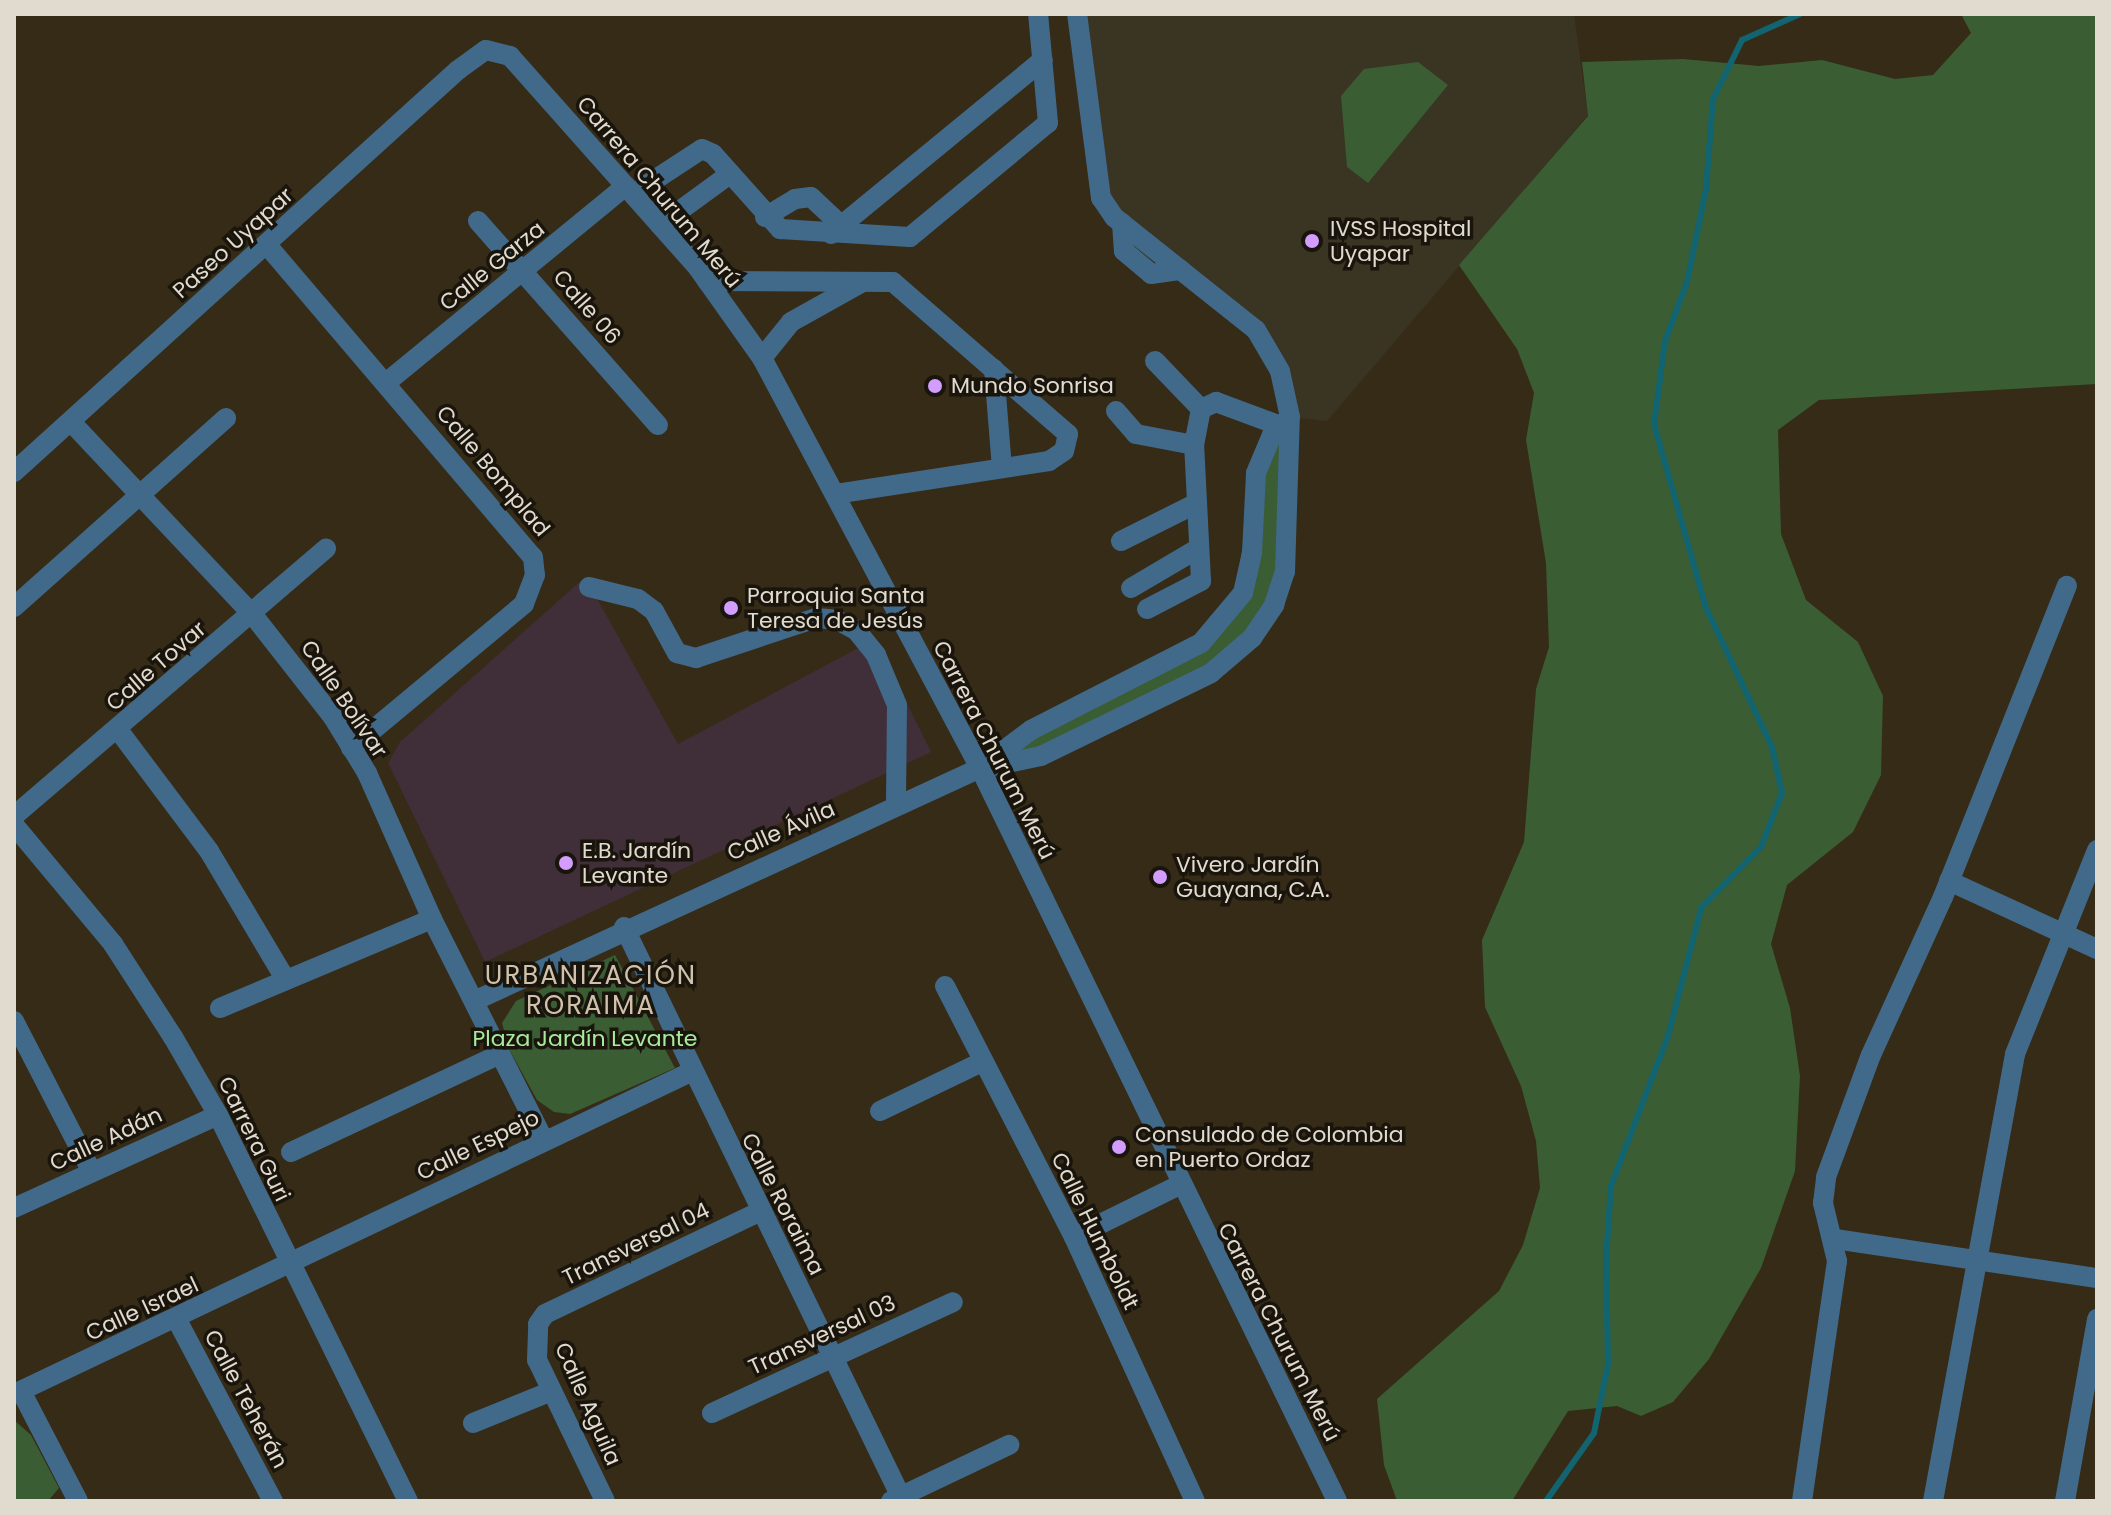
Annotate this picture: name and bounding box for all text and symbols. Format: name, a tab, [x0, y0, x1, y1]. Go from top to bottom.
street label: Carrera Churum Merú	[571, 91, 747, 293]
street label: Paseo Uyapar	[167, 182, 299, 304]
place label: IVSS Hospital Uyapar	[1330, 215, 1471, 266]
street label: Calle Garza	[434, 216, 550, 316]
marker: IVSS Hospital Uyapar	[1301, 230, 1323, 252]
street label: Calle 06	[548, 264, 626, 350]
place label: Mundo Sonrisa	[951, 373, 1114, 399]
marker: Mundo Sonrisa	[926, 377, 944, 395]
street label: Calle Bomplad	[431, 400, 555, 542]
place label: Parroquia Santa Teresa de Jesús	[747, 582, 925, 634]
marker: Parroquia Santa Teresa de Jesús	[722, 599, 740, 617]
street label: Calle Tovar	[101, 615, 211, 717]
street label: Calle Bolívar	[295, 635, 393, 763]
street label: Carrera Churum Merú	[927, 636, 1061, 864]
street label: Calle Ávila	[723, 796, 839, 866]
place label: E.B. Jardín Levante	[582, 837, 691, 888]
place label: Vivero Jardín Guayana, C.A.	[1176, 851, 1330, 902]
marker: E.B. Jardín Levante	[557, 854, 575, 872]
marker: Vivero Jardín Guayana, C.A.	[1151, 868, 1169, 886]
district label: URBANIZACIÓN RORAIMA	[485, 960, 697, 1022]
park label: Plaza Jardín Levante	[473, 1026, 697, 1052]
street label: Carrera Guri	[212, 1072, 296, 1206]
street label: Calle Adán	[46, 1102, 166, 1176]
street label: Calle Espejo	[412, 1104, 544, 1186]
place label: Consulado de Colombia en Puerto Ordaz	[1135, 1121, 1404, 1172]
street label: Calle Roraima	[736, 1129, 830, 1279]
marker: Consulado de Colombia en Puerto Ordaz	[1110, 1138, 1128, 1156]
street label: Calle Humboldt	[1046, 1148, 1144, 1314]
street label: Transversal 04	[558, 1197, 714, 1291]
street label: Carrera Churum Merú	[1212, 1218, 1346, 1446]
street label: Calle Israel	[81, 1271, 203, 1347]
street label: Transversal 03	[744, 1289, 900, 1381]
street label: Calle Teherán	[199, 1325, 293, 1473]
street label: Calle Aguila	[549, 1338, 627, 1470]

